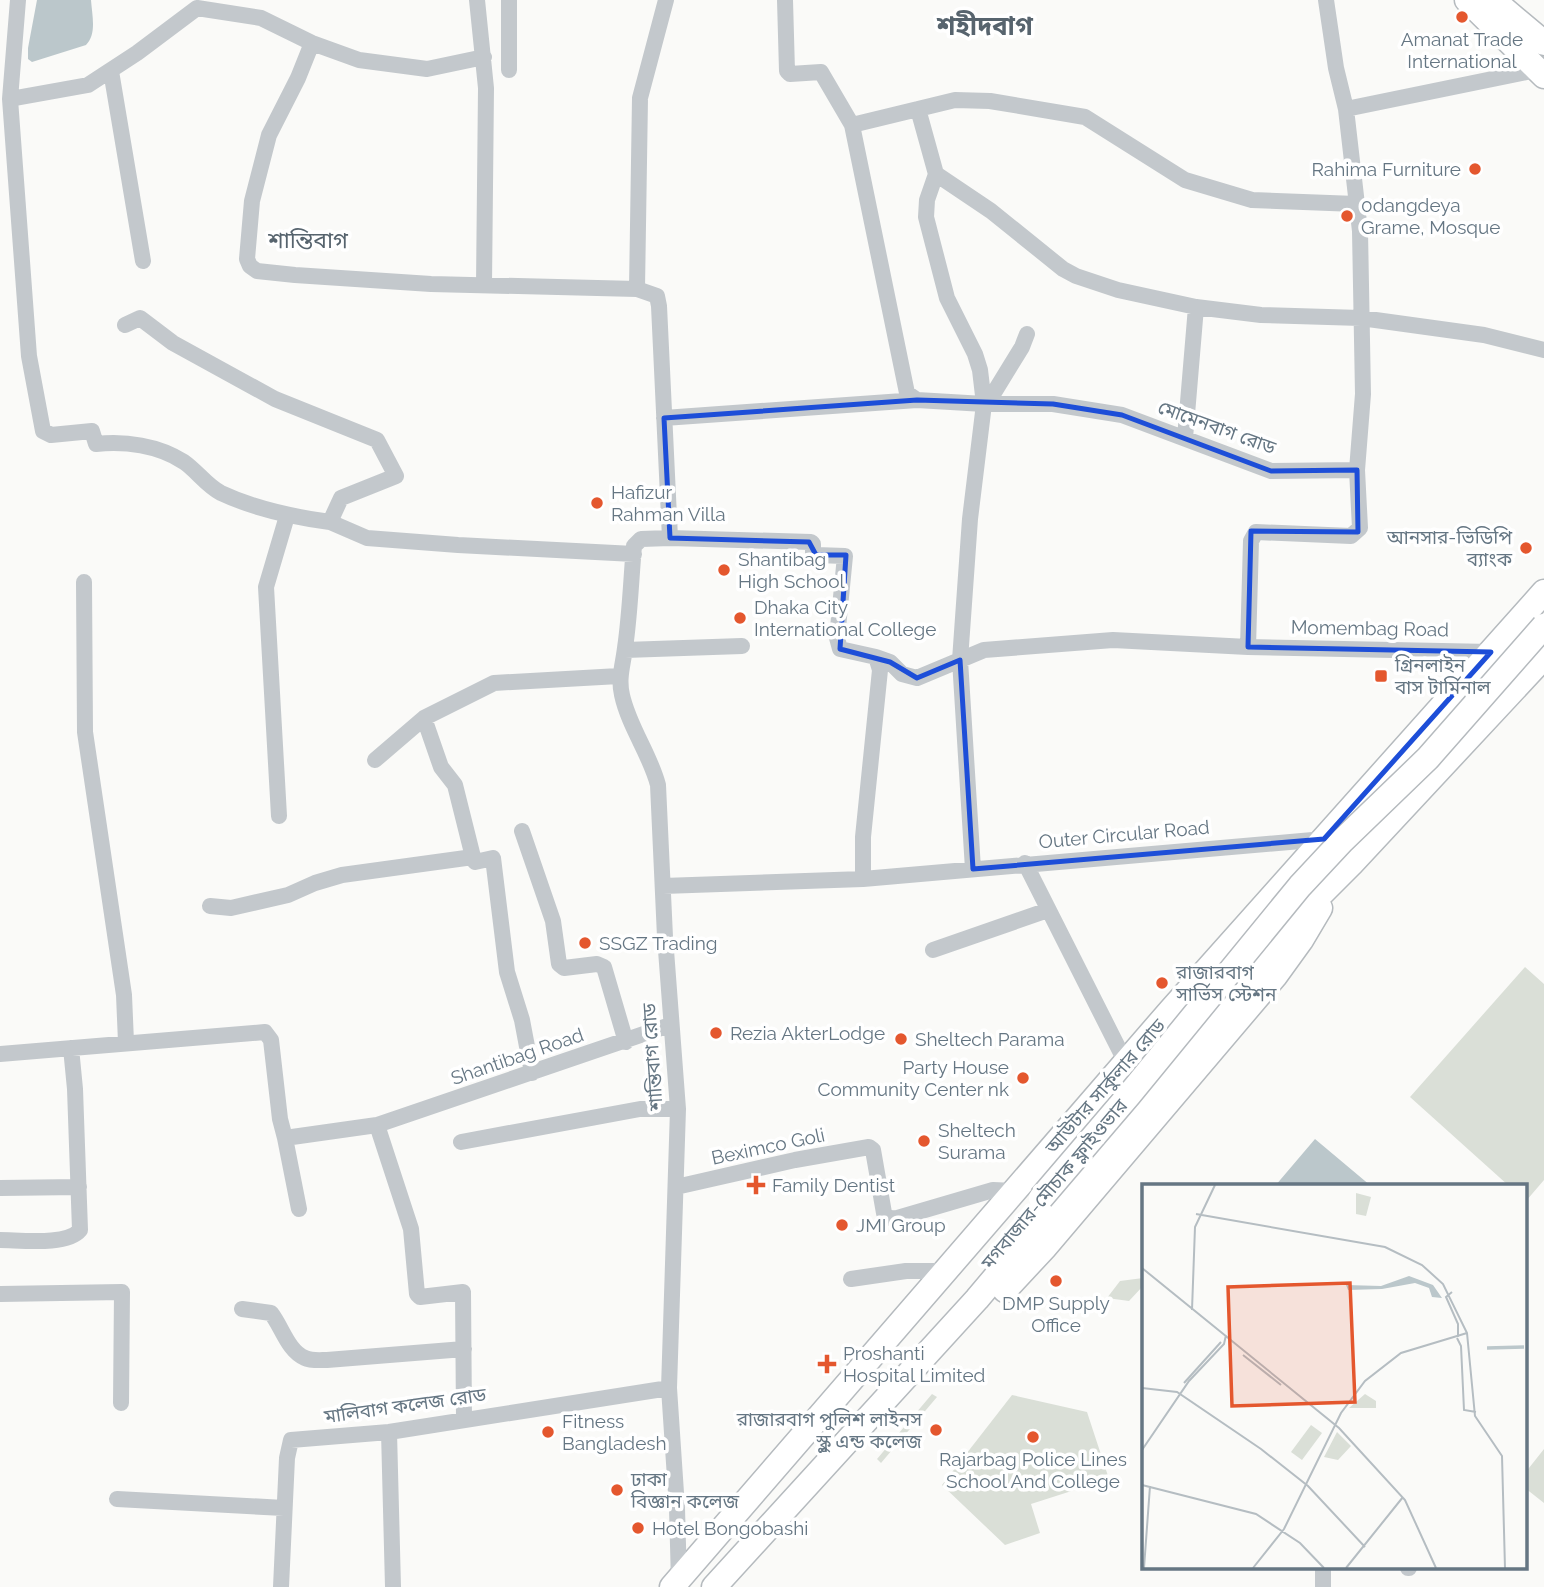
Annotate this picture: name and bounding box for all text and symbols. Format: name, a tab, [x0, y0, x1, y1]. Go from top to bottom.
marker: Amanat Trade International	[1454, 9, 1470, 25]
district label: শহীদবাগ	[936, 10, 1034, 41]
place label: Amanat Trade International	[1401, 28, 1523, 72]
place label: Rahima Furniture	[1312, 158, 1461, 180]
marker: Rahima Furniture	[1467, 161, 1483, 177]
place label: 0dangdeya Grame, Mosque	[1361, 194, 1500, 238]
marker: 0dangdeya Grame, Mosque	[1339, 208, 1355, 224]
district label: শান্তিবাগ	[267, 226, 349, 253]
street label: মোমেনবাগ রোড	[1155, 396, 1279, 459]
place label: Hafizur Rahman Villa	[611, 481, 726, 525]
marker: Hafizur Rahman Villa	[589, 495, 605, 511]
place label: আনসার-ভিডিপি ব্যাংক	[1386, 526, 1513, 570]
marker: আনসার-ভিডিপি ব্যাংক	[1518, 540, 1534, 556]
place label: Shantibag High School	[738, 548, 845, 592]
marker: Shantibag High School	[716, 562, 732, 578]
place label: Dhaka City International College	[754, 596, 936, 640]
marker: Dhaka City International College	[732, 610, 748, 626]
street label: Momembag Road	[1291, 616, 1449, 640]
place label: গ্রিনলাইন বাস টার্মিনাল	[1394, 654, 1492, 698]
marker: গ্রিনলাইন বাস টার্মিনাল	[1373, 668, 1389, 684]
street label: Outer Circular Road	[1038, 816, 1210, 852]
place label: SSGZ Trading	[599, 932, 718, 954]
marker: SSGZ Trading	[577, 935, 593, 951]
place label: রাজারবাগ সার্ভিস স্টেশন	[1175, 961, 1277, 1005]
marker: রাজারবাগ সার্ভিস স্টেশন	[1154, 975, 1170, 991]
street label: শান্তিবাগ রোড	[637, 1002, 667, 1112]
street label: আউটার সার্কুলার রোড	[1040, 1014, 1171, 1159]
place label: Rezia AkterLodge	[730, 1022, 885, 1044]
street label: Shantibag Road	[448, 1023, 586, 1089]
marker: Rezia AkterLodge	[708, 1025, 724, 1041]
place label: Sheltech Parama	[915, 1028, 1065, 1050]
marker: Sheltech Parama	[893, 1031, 909, 1047]
place label: Party House Community Center nk	[817, 1056, 1009, 1100]
marker: Party House Community Center nk	[1015, 1070, 1031, 1086]
street label: মগবাজার-মৌচাক ফ্লাইওভার	[976, 1094, 1133, 1275]
place label: Sheltech Surama	[938, 1119, 1016, 1163]
street label: Beximco Goli	[709, 1123, 827, 1169]
marker: Sheltech Surama	[916, 1133, 932, 1149]
place label: Family Dentist	[772, 1174, 896, 1196]
marker: Family Dentist	[746, 1175, 766, 1195]
inset map	[1142, 1184, 1526, 1570]
place label: JMI Group	[856, 1214, 946, 1236]
marker: JMI Group	[834, 1217, 850, 1233]
marker: DMP Supply Office	[1048, 1273, 1064, 1289]
place label: DMP Supply Office	[1002, 1292, 1110, 1336]
place label: Proshanti Hospital Limited	[843, 1342, 985, 1386]
marker: Proshanti Hospital Limited	[817, 1354, 837, 1374]
street label: মালিবাগ কলেজ রোড	[322, 1383, 488, 1427]
place label: রাজারবাগ পুলিশ লাইনস স্কুল এন্ড কলেজ	[736, 1408, 923, 1454]
place label: Fitness Bangladesh	[562, 1410, 667, 1454]
marker: রাজারবাগ পুলিশ লাইনস স্কুল এন্ড কলেজ	[928, 1422, 944, 1438]
marker: Fitness Bangladesh	[540, 1424, 556, 1440]
marker: Rajarbag Police Lines School And College	[1025, 1429, 1041, 1445]
place label: Rajarbag Police Lines School And College	[939, 1448, 1127, 1492]
place label: ঢাকা বিজ্ঞান কলেজ	[630, 1468, 740, 1512]
marker: ঢাকা বিজ্ঞান কলেজ	[609, 1482, 625, 1498]
place label: Hotel Bongobashi	[652, 1517, 808, 1539]
marker: Hotel Bongobashi	[630, 1520, 646, 1536]

